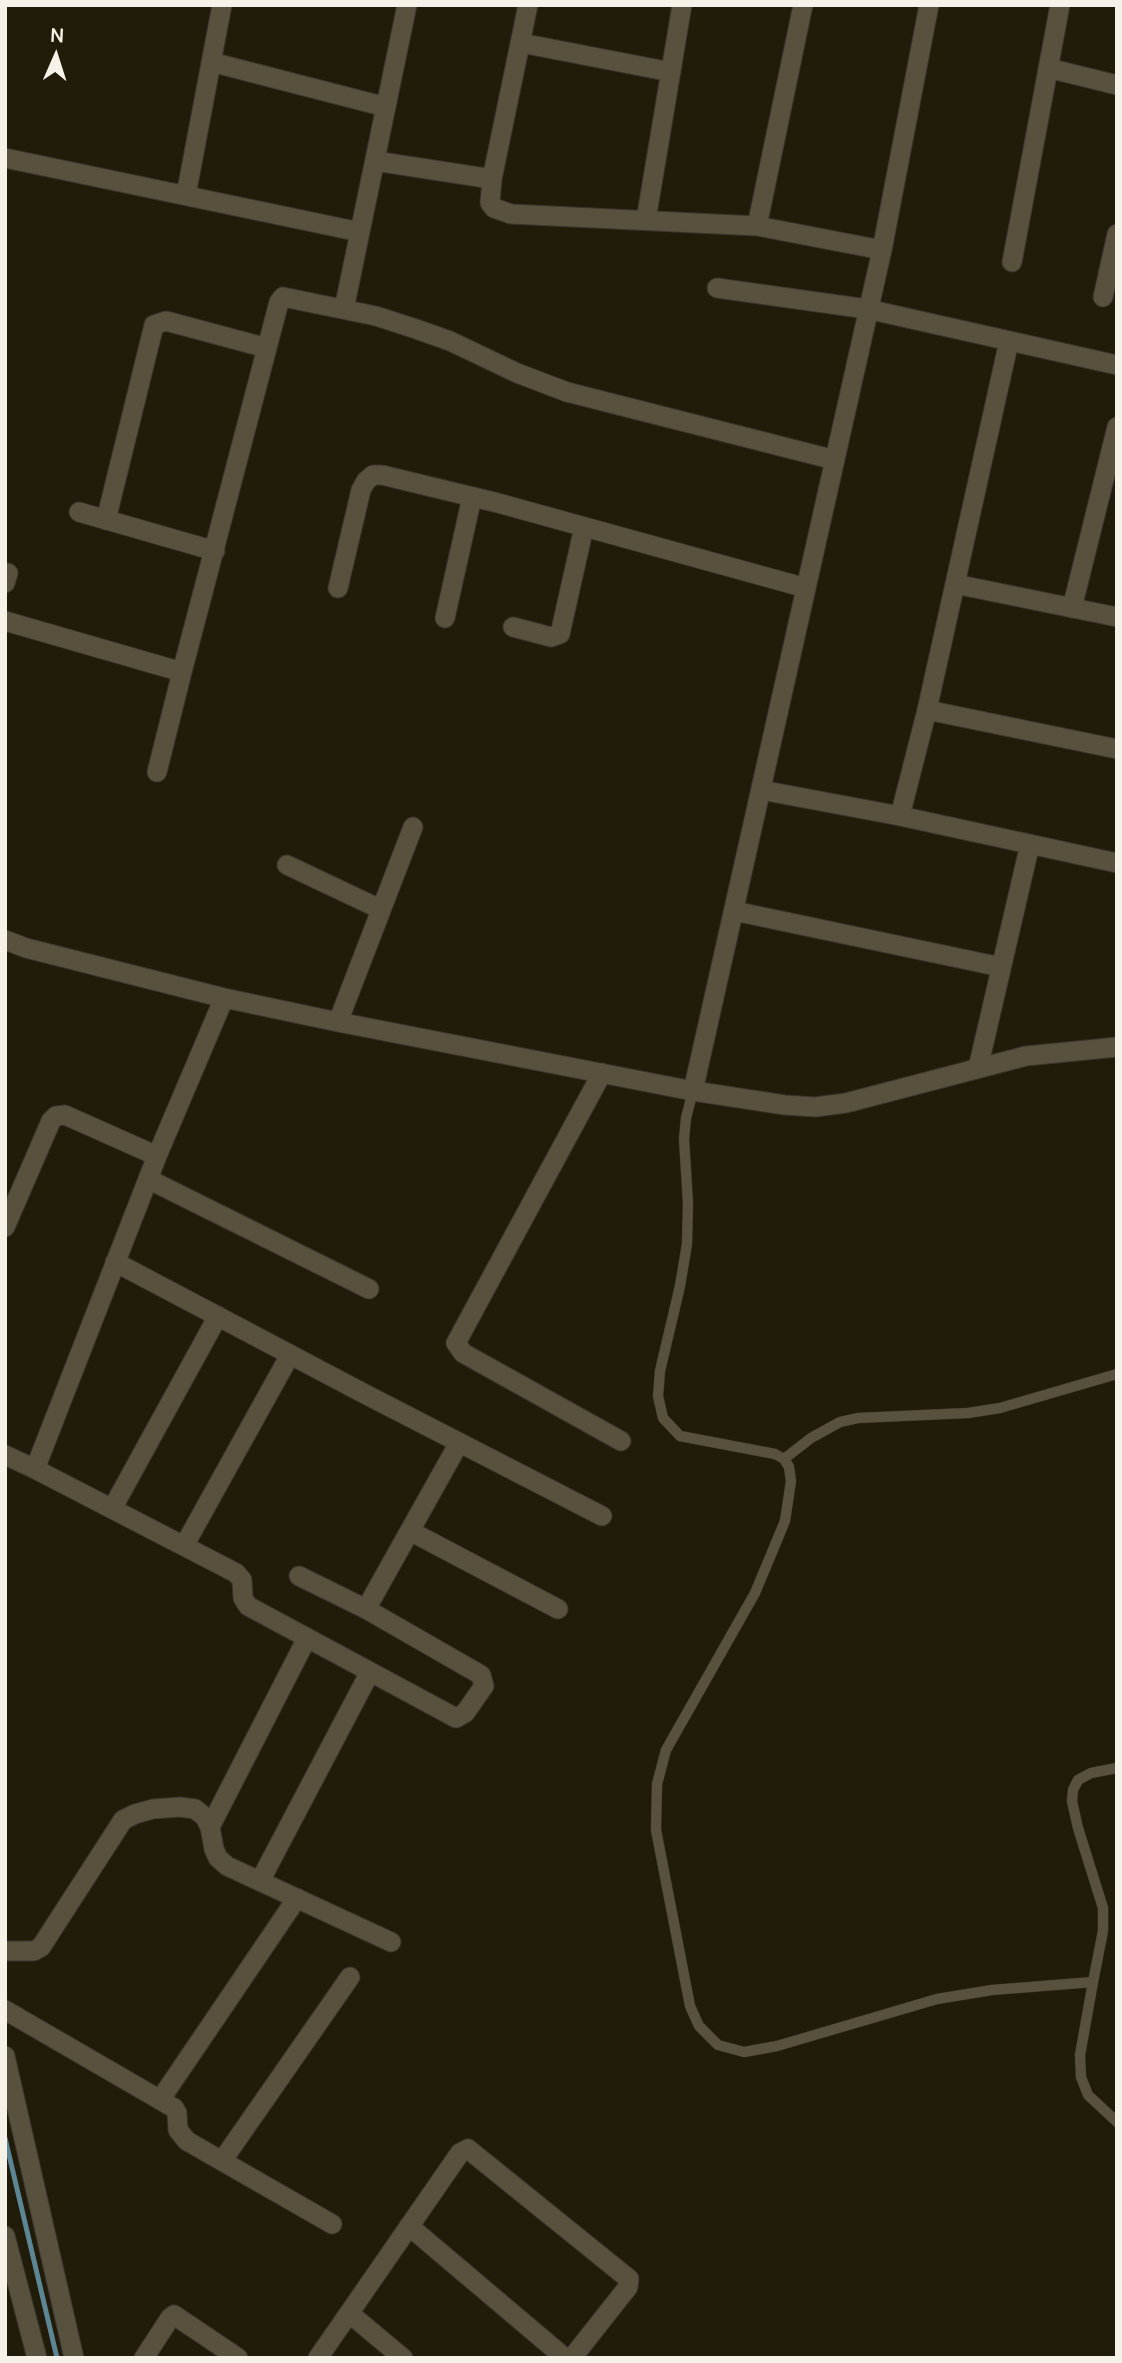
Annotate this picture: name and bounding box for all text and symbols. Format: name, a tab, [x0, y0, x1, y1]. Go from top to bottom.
north arrow	[21, 21, 91, 91]
text: N	[50, 22, 65, 48]

